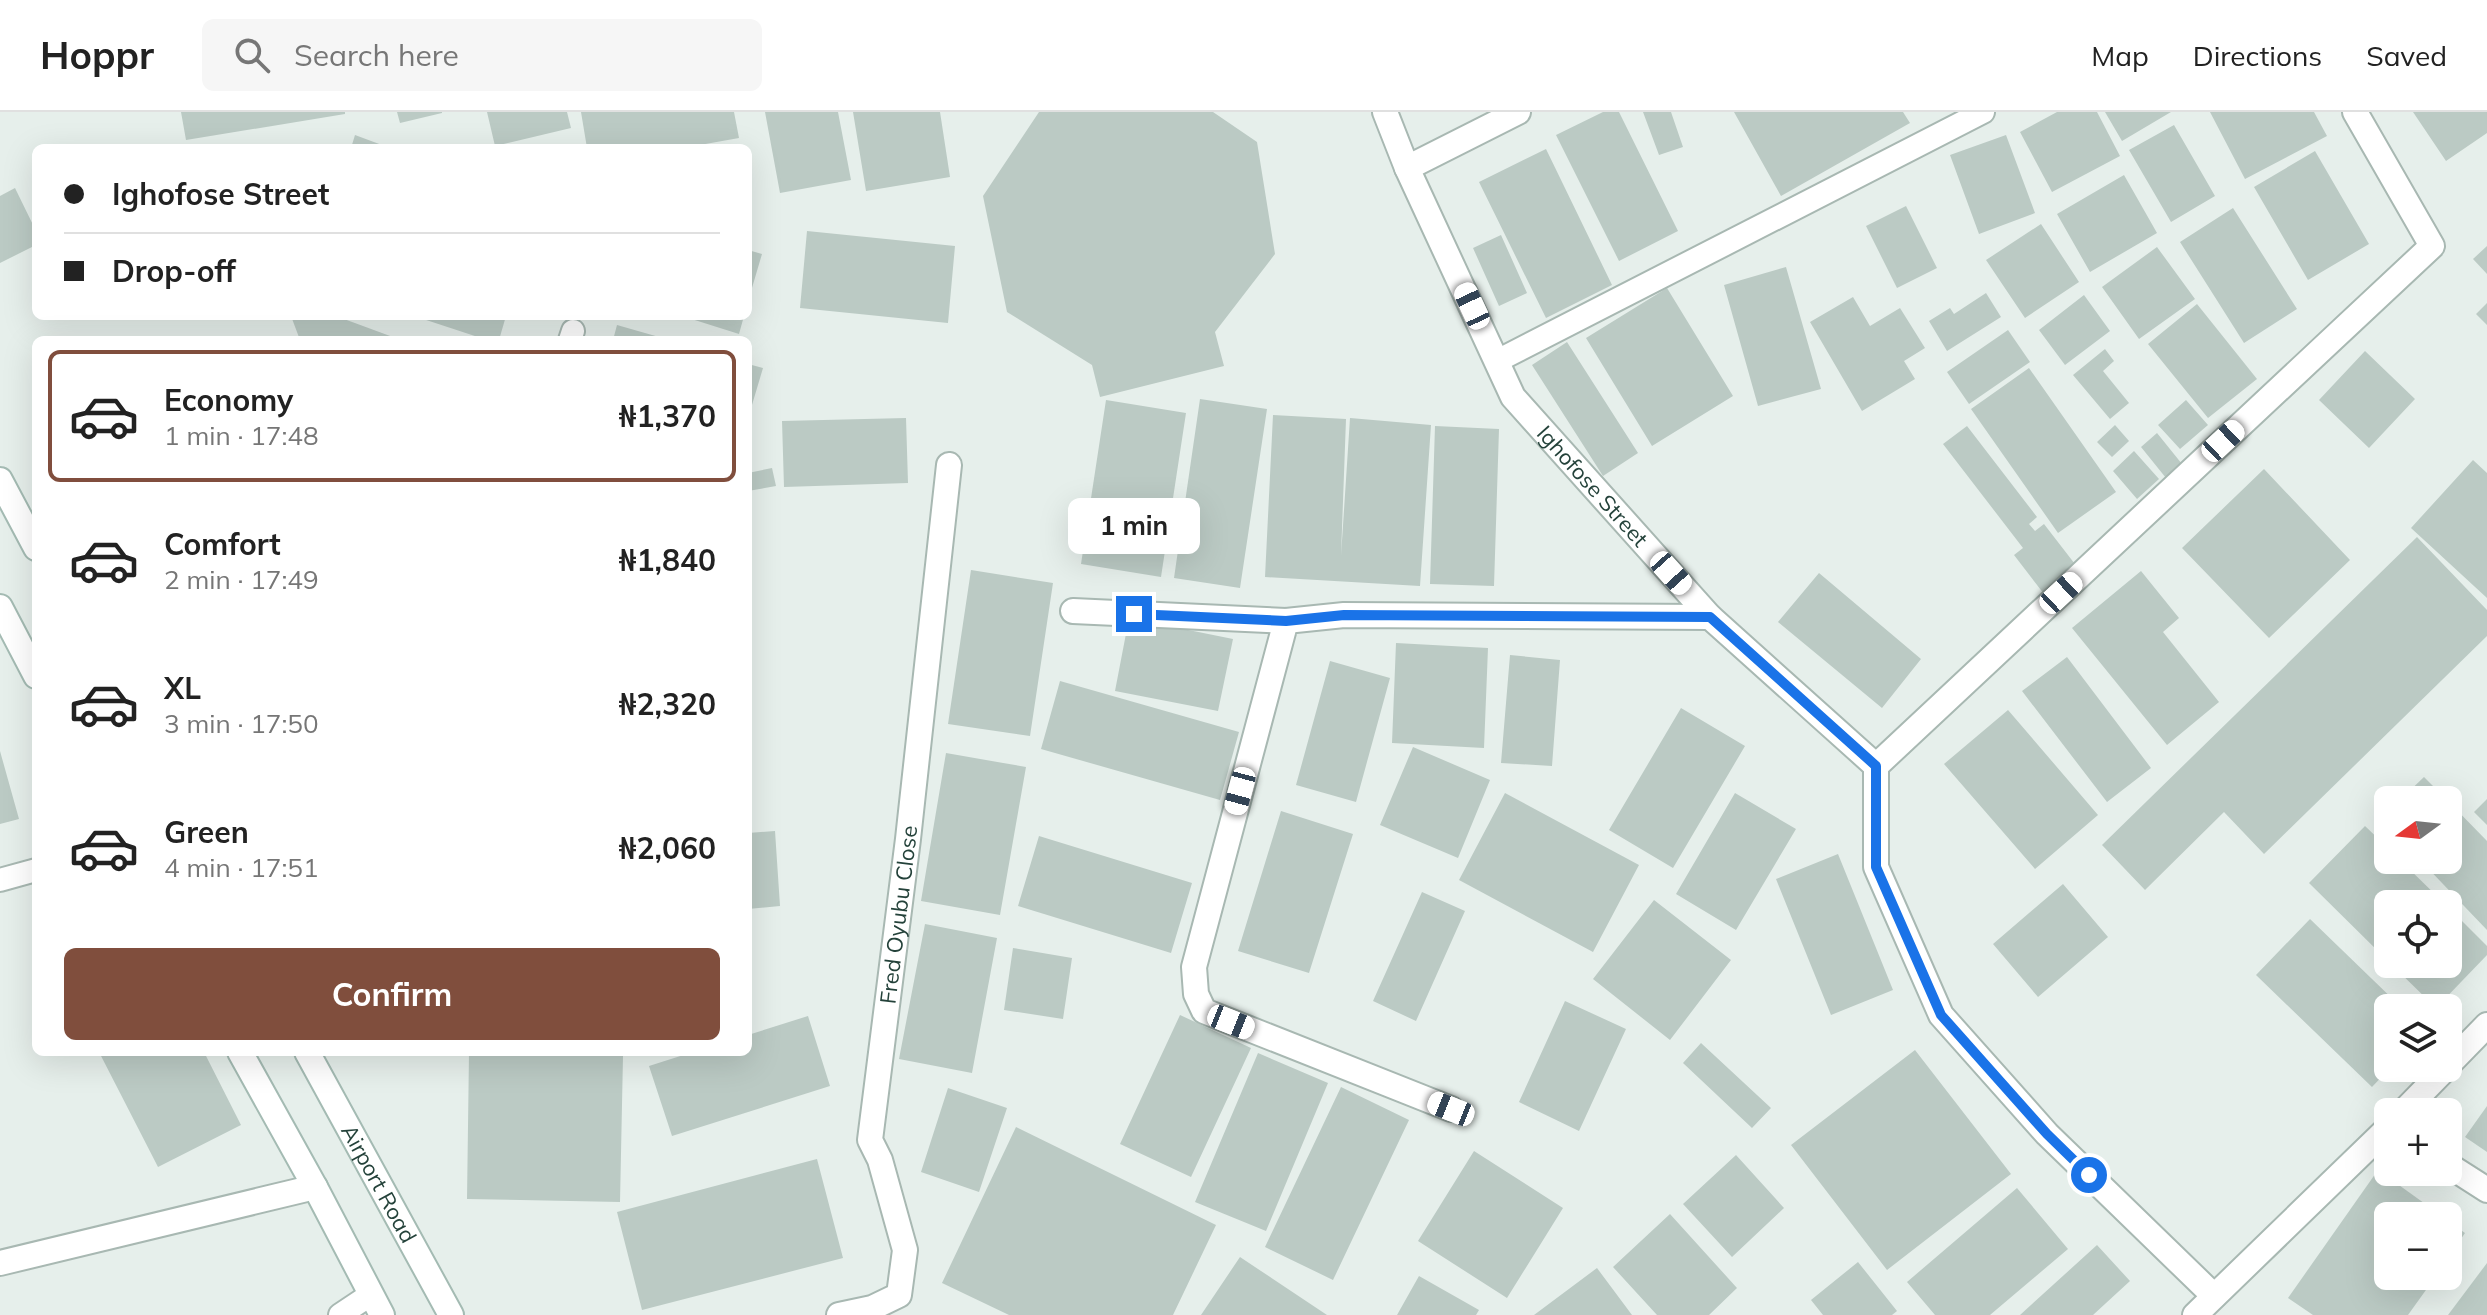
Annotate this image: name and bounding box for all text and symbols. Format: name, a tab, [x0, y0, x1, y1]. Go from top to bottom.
search box	[202, 19, 762, 91]
text: Hoppr	[40, 31, 154, 79]
icon: search	[230, 33, 274, 77]
text: Search here	[294, 36, 459, 74]
text: Map	[2091, 38, 2149, 73]
text: Directions	[2193, 38, 2322, 73]
text: Saved	[2366, 38, 2447, 73]
text: Ighofose Street	[112, 175, 329, 213]
text: Drop-off	[112, 252, 236, 290]
car	[1451, 279, 1493, 333]
icon: car	[68, 380, 140, 452]
text: Economy	[164, 381, 293, 419]
text: ₦1,370	[619, 397, 716, 435]
car	[2197, 416, 2249, 466]
text: 1 min · 17:48	[164, 419, 319, 452]
street label: Ighofose Street	[1531, 419, 1655, 553]
callout: 1 min	[1068, 498, 1200, 554]
text: 1 min	[1100, 509, 1168, 542]
icon: car	[68, 524, 140, 596]
text: Comfort	[164, 525, 281, 563]
text: ₦1,840	[619, 541, 716, 579]
car	[1646, 547, 1696, 599]
text: 2 min · 17:49	[164, 563, 319, 596]
car	[2035, 568, 2087, 618]
route end	[1116, 596, 1152, 632]
icon: car	[68, 668, 140, 740]
text: XL	[164, 669, 201, 707]
text: ₦2,320	[619, 685, 716, 723]
text: 3 min · 17:50	[164, 707, 319, 740]
car	[1222, 765, 1258, 817]
north arrow	[2374, 786, 2462, 874]
map controls	[2374, 786, 2462, 1290]
icon: car	[68, 812, 140, 884]
text: Green	[164, 813, 249, 851]
street label: Fred Oyubu Close	[873, 824, 923, 1006]
text: ₦2,060	[619, 829, 716, 867]
text: 4 min · 17:51	[164, 851, 319, 884]
button: locate	[2374, 890, 2462, 978]
button: Confirm	[64, 948, 720, 1040]
button: layers	[2374, 994, 2462, 1082]
car	[1204, 1002, 1258, 1042]
car	[1424, 1089, 1478, 1129]
button: +	[2374, 1098, 2462, 1186]
street label: Airport Road	[335, 1119, 423, 1248]
route start	[2071, 1157, 2107, 1193]
button: −	[2374, 1202, 2462, 1290]

